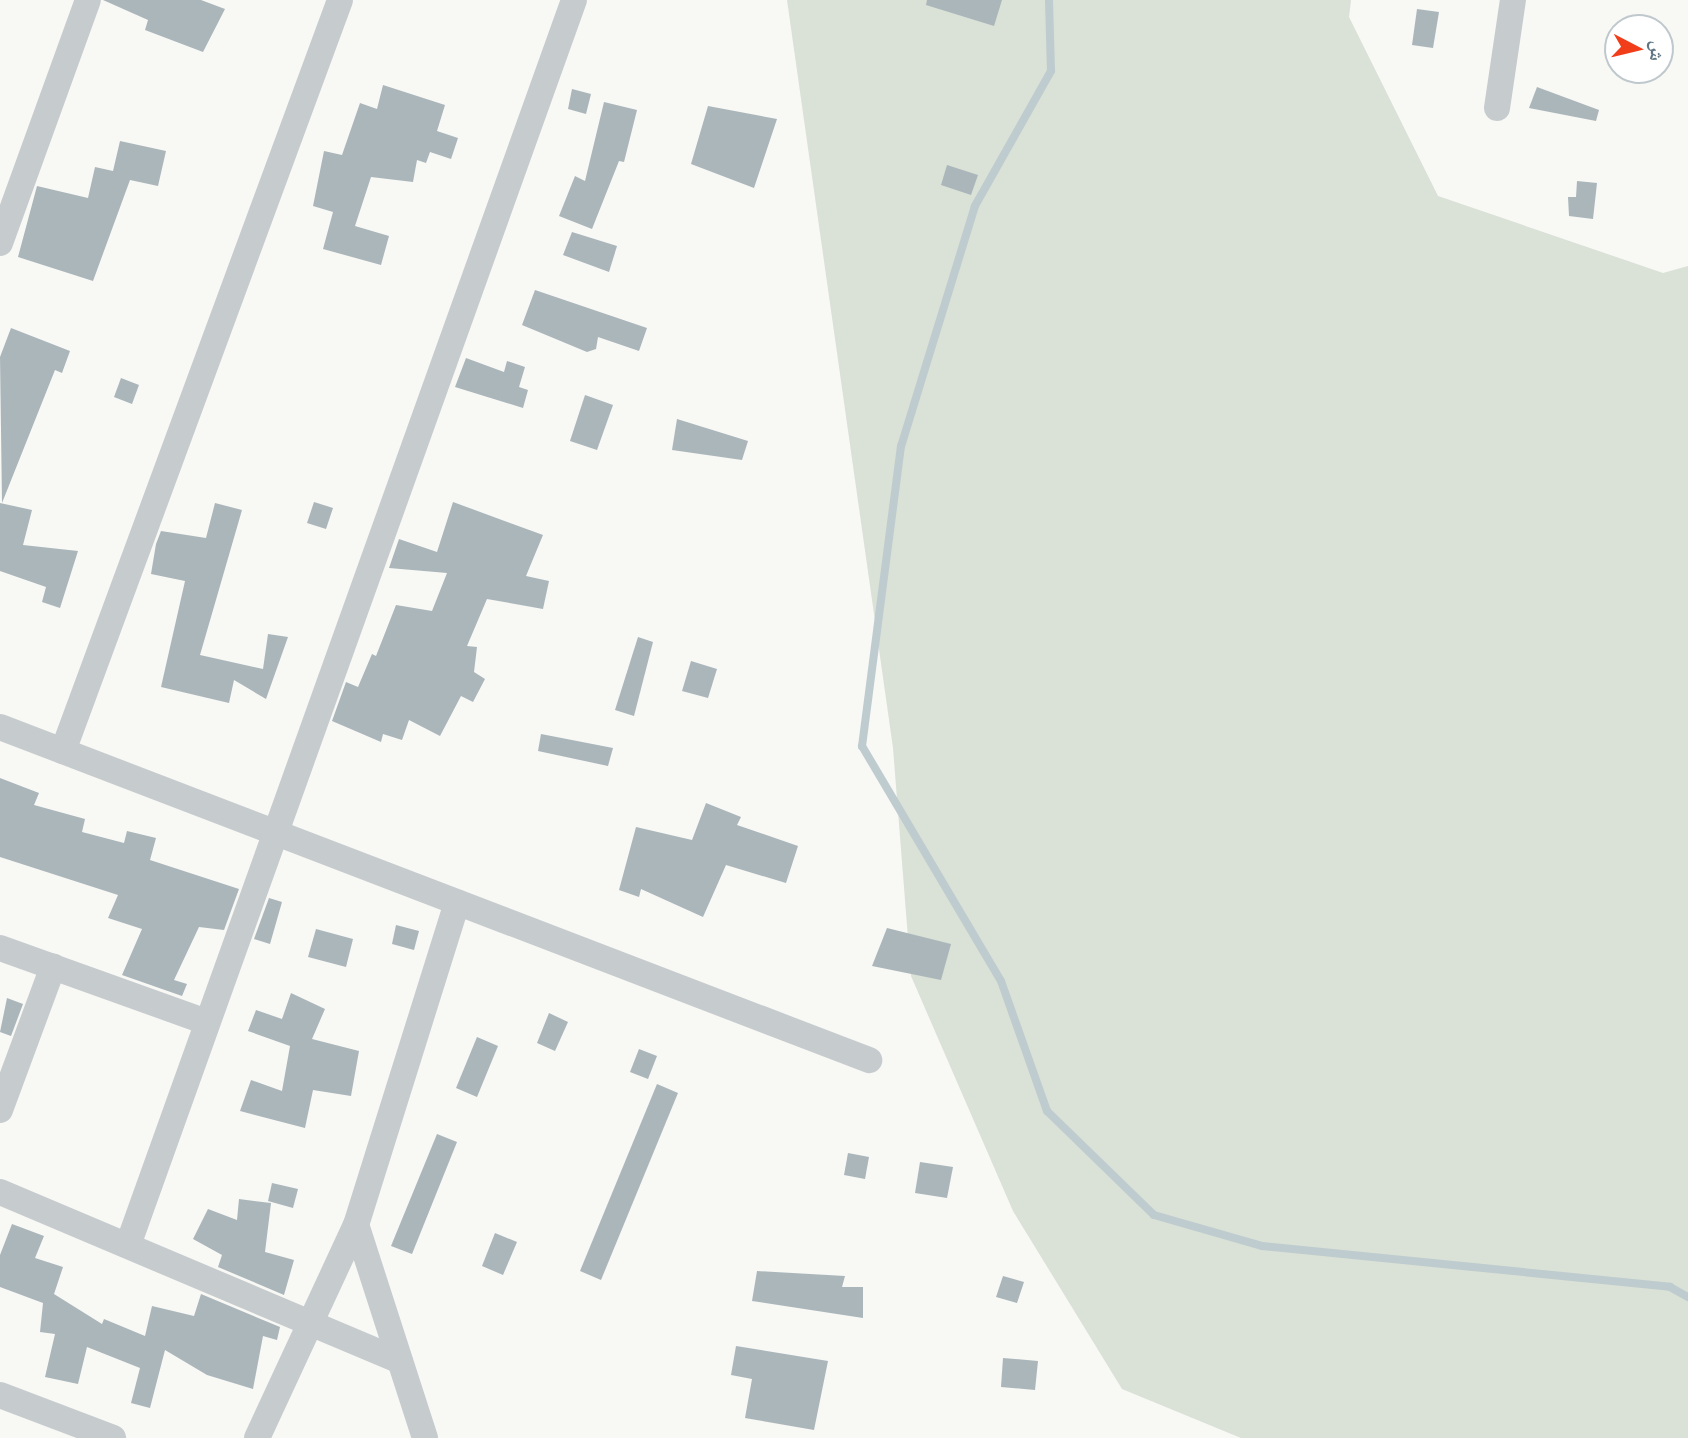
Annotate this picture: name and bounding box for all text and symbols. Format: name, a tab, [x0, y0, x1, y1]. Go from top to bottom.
north arrow	[1604, 14, 1674, 84]
text: ش	[1643, 40, 1674, 63]

